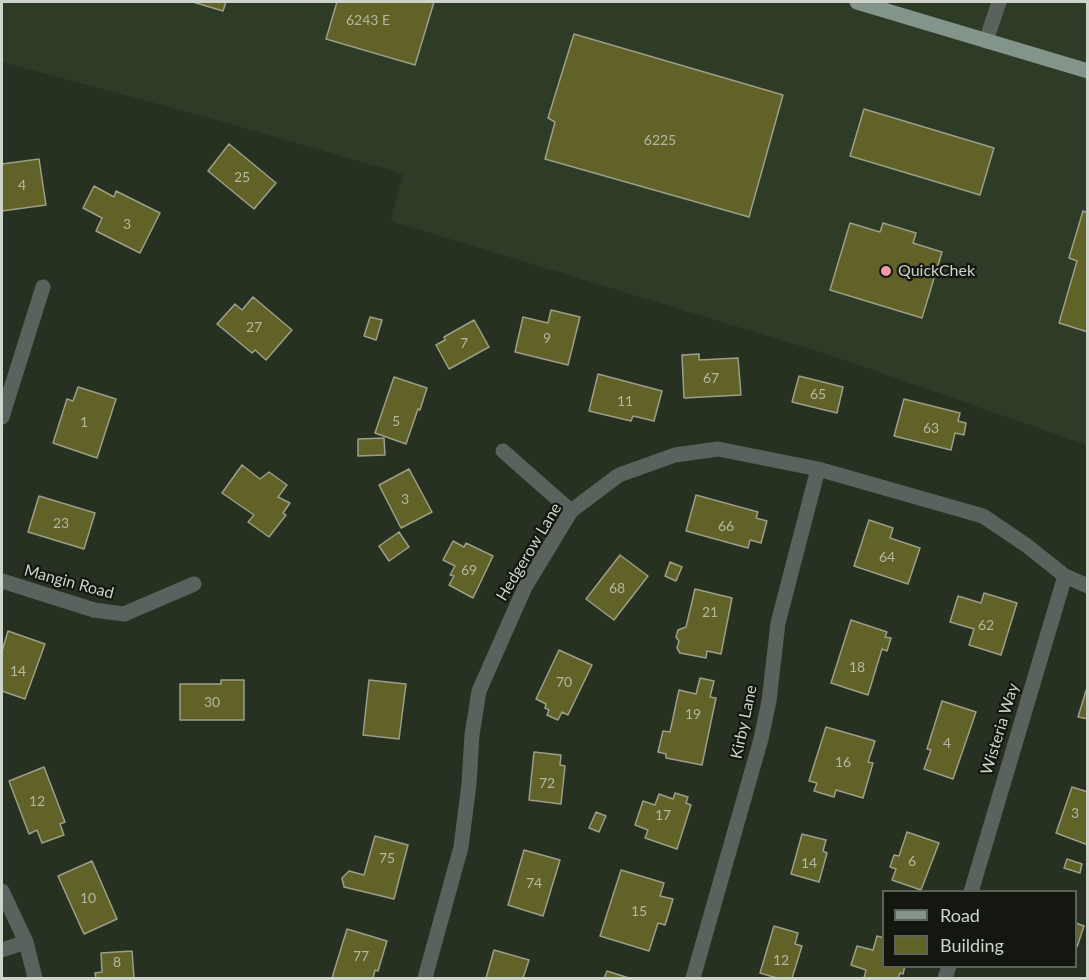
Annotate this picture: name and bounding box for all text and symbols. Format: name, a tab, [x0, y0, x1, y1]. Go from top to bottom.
house number: 6243 E	[346, 12, 390, 28]
house number: 6225	[644, 132, 676, 148]
house number: 25	[234, 169, 250, 185]
house number: 4	[18, 177, 26, 193]
house number: 3	[123, 216, 131, 232]
place label: QuickChek	[898, 261, 975, 281]
marker: QuickChek	[879, 264, 893, 278]
house number: 27	[246, 319, 262, 335]
house number: 9	[543, 330, 551, 346]
house number: 7	[460, 335, 468, 351]
house number: 67	[703, 370, 719, 386]
house number: 65	[810, 386, 826, 402]
house number: 11	[617, 393, 633, 409]
house number: 5	[392, 413, 400, 429]
house number: 1	[80, 414, 88, 430]
house number: 63	[923, 420, 939, 436]
house number: 3	[401, 491, 409, 507]
street label: Hedgerow Lane	[492, 500, 566, 604]
house number: 23	[53, 515, 69, 531]
house number: 66	[718, 518, 734, 534]
house number: 64	[879, 549, 895, 565]
street label: Mangin Road	[22, 561, 116, 603]
house number: 69	[461, 562, 477, 578]
house number: 68	[609, 580, 625, 596]
house number: 21	[702, 604, 718, 620]
house number: 62	[978, 617, 994, 633]
house number: 18	[849, 659, 865, 675]
house number: 14	[10, 663, 26, 679]
house number: 70	[556, 674, 572, 690]
street label: Wisteria Way	[977, 681, 1023, 777]
street label: Kirby Lane	[727, 683, 761, 761]
house number: 30	[204, 694, 220, 710]
house number: 19	[685, 706, 701, 722]
house number: 4	[943, 735, 951, 751]
house number: 16	[835, 754, 851, 770]
house number: 72	[539, 775, 555, 791]
house number: 12	[29, 793, 45, 809]
house number: 3	[1071, 805, 1079, 821]
house number: 17	[655, 807, 671, 823]
house number: 75	[379, 850, 395, 866]
house number: 6	[908, 853, 916, 869]
house number: 14	[801, 855, 817, 871]
house number: 74	[526, 875, 542, 891]
house number: 10	[80, 890, 96, 906]
legend	[882, 890, 1077, 968]
house number: 15	[631, 903, 647, 919]
text: Road	[940, 904, 980, 926]
text: Building	[940, 934, 1004, 956]
house number: 77	[353, 948, 369, 964]
house number: 12	[773, 952, 789, 968]
house number: 8	[113, 954, 121, 970]

